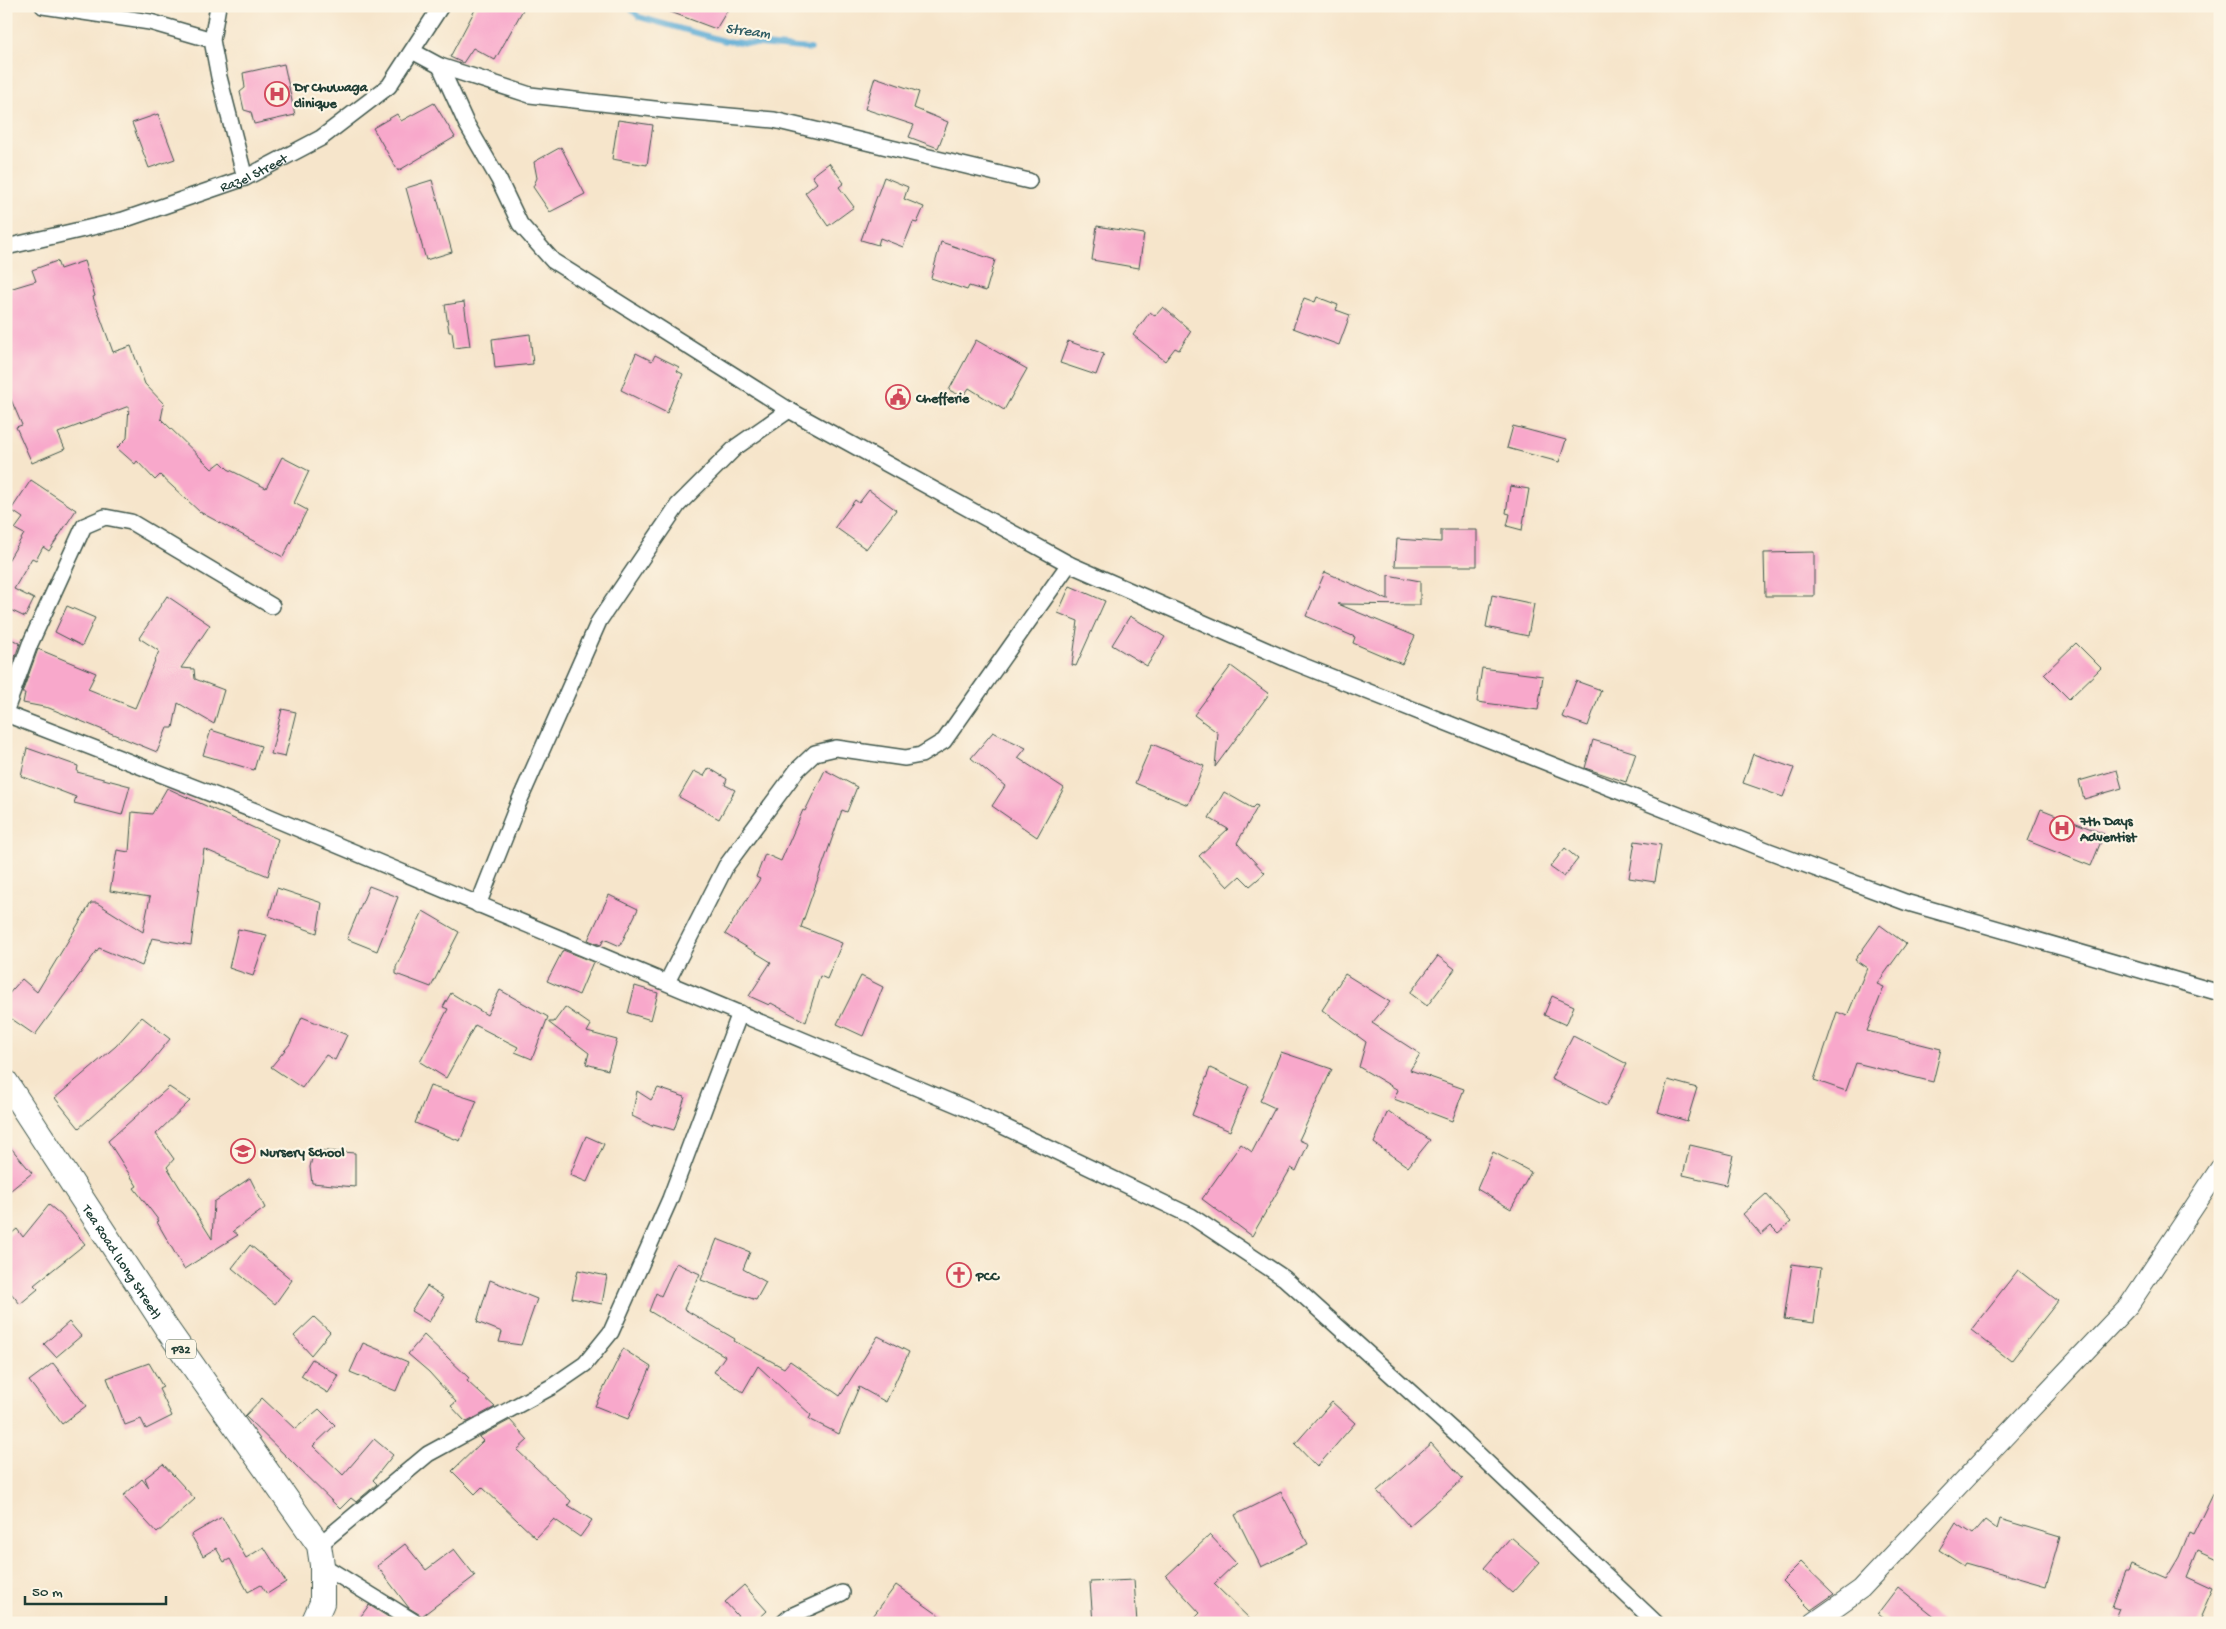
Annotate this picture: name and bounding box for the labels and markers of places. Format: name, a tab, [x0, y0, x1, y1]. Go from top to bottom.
place label: Dr Chuwaga clinique	[292, 80, 369, 113]
hospital icon: Dr Chuwaga clinique	[264, 81, 290, 107]
public building icon: Chefferie	[885, 384, 911, 410]
place label: Chefferie	[915, 391, 970, 408]
place label: 7th Days Adventist	[2079, 814, 2137, 847]
hospital icon: 7th Days Adventist	[2049, 815, 2075, 841]
school or university icon: Nursery School	[230, 1138, 256, 1164]
place label: Nursery School	[260, 1145, 345, 1162]
church icon: PCC	[946, 1262, 972, 1288]
place label: PCC	[975, 1269, 1000, 1286]

